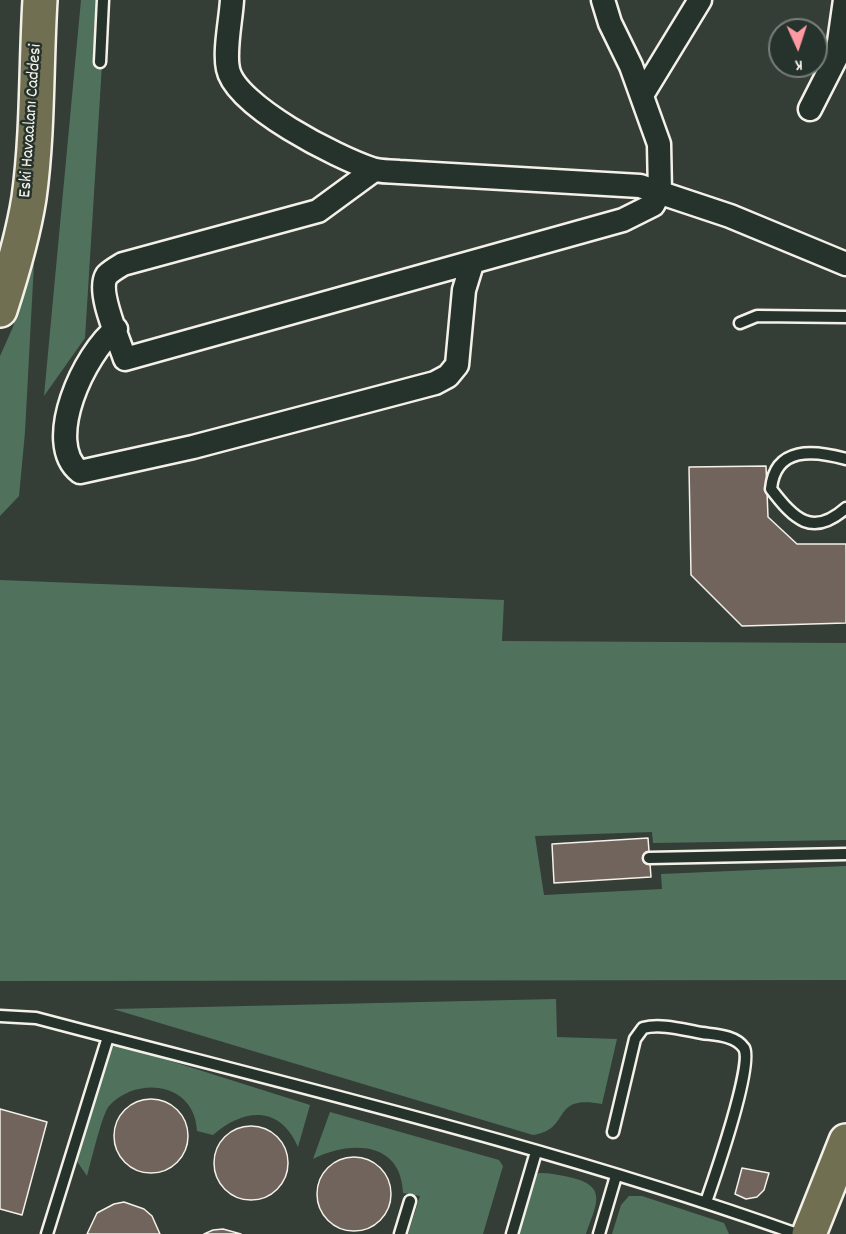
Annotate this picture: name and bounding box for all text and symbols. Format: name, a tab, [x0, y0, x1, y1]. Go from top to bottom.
north arrow	[768, 18, 828, 78]
street label: Eski Havaalanı Caddesi	[16, 43, 48, 199]
text: K	[795, 53, 803, 76]

